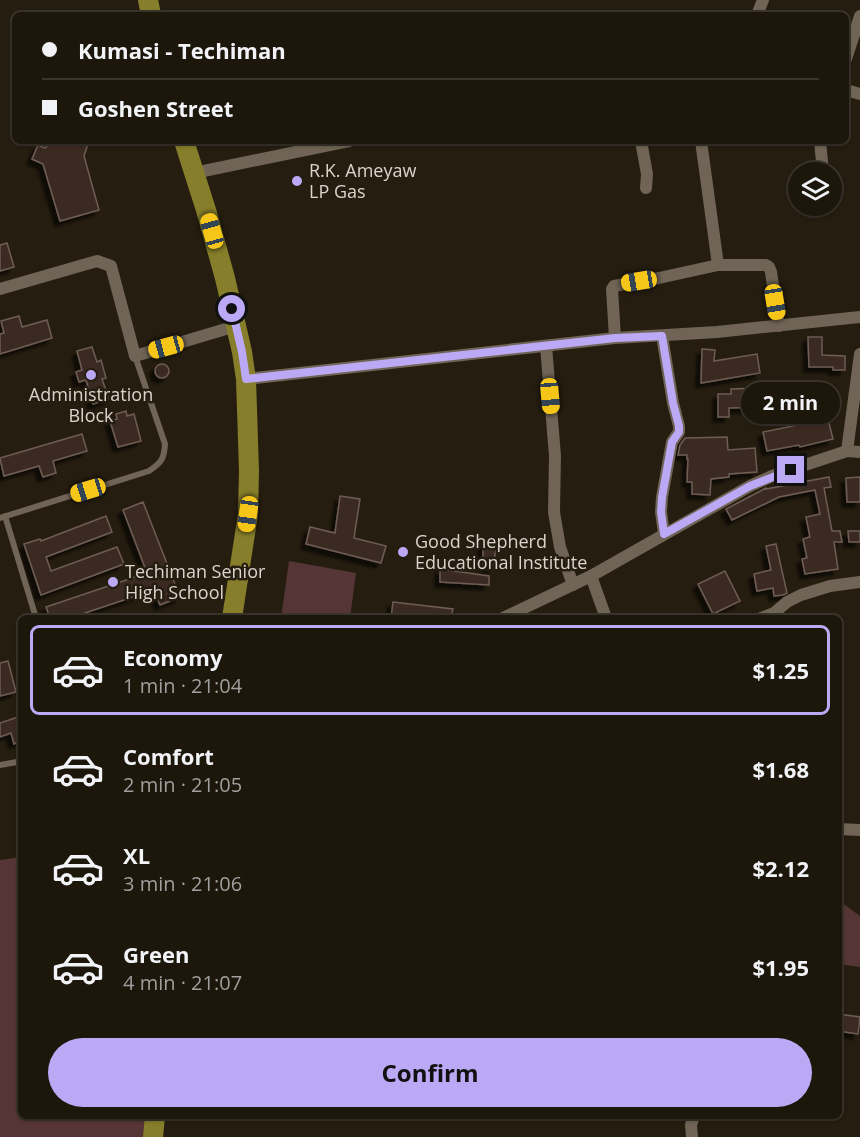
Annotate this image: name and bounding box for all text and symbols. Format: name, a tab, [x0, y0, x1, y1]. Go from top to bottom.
text: Kumasi - Techiman	[78, 35, 286, 65]
text: Goshen Street	[78, 93, 233, 123]
place label: R.K. Ameyaw LP Gas	[309, 158, 416, 203]
map controls	[788, 162, 842, 216]
button: layers	[788, 162, 842, 216]
marker: R.K. Ameyaw LP Gas	[290, 174, 304, 188]
car	[198, 211, 226, 251]
car	[620, 269, 658, 293]
car	[763, 283, 787, 321]
route start	[218, 295, 245, 322]
car	[146, 334, 186, 360]
marker: Administration Block	[84, 368, 98, 382]
car	[539, 377, 561, 415]
place label: Administration Block	[29, 382, 153, 427]
callout: 2 min	[742, 383, 840, 425]
text: 2 min	[763, 389, 818, 416]
route end	[777, 456, 804, 483]
car	[68, 476, 108, 504]
car	[237, 495, 259, 533]
place label: Good Shepherd Educational Institute	[415, 529, 587, 574]
marker: Good Shepherd Educational Institute	[396, 545, 410, 559]
place label: Techiman Senior High School	[125, 559, 266, 604]
marker: Techiman Senior High School	[106, 575, 120, 589]
text: Economy	[123, 642, 222, 672]
icon: car	[51, 643, 105, 697]
text: $1.25	[752, 655, 809, 685]
text: 1 min · 21:04	[123, 672, 242, 699]
text: Comfort	[123, 741, 214, 771]
icon: car	[51, 742, 105, 796]
text: $1.68	[752, 754, 809, 784]
text: 2 min · 21:05	[123, 771, 242, 798]
text: XL	[123, 840, 150, 870]
icon: car	[51, 841, 105, 895]
text: $2.12	[752, 853, 809, 883]
text: 3 min · 21:06	[123, 870, 242, 897]
text: Green	[123, 939, 189, 969]
icon: car	[51, 940, 105, 994]
text: $1.95	[752, 952, 809, 982]
text: 4 min · 21:07	[123, 969, 242, 996]
button: Confirm	[48, 1038, 812, 1107]

